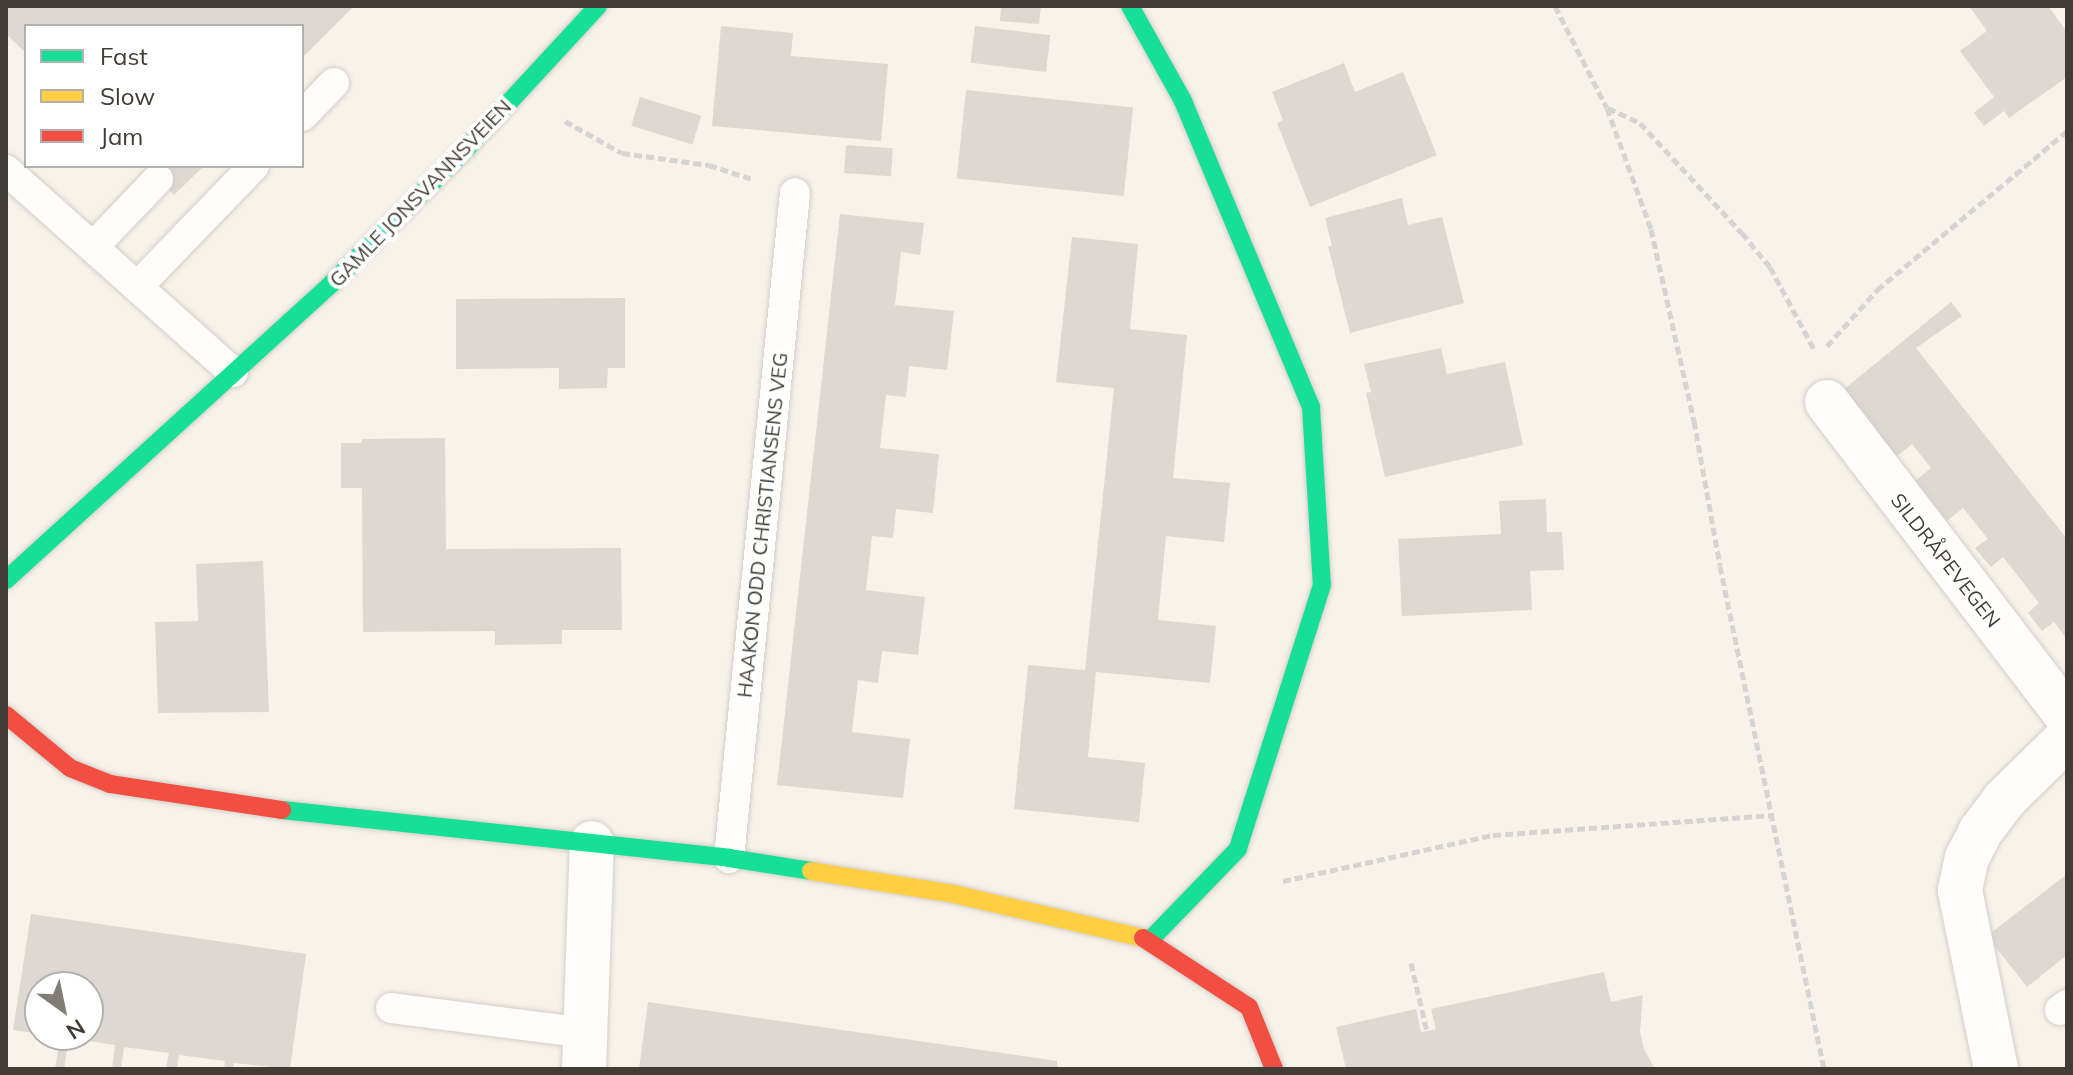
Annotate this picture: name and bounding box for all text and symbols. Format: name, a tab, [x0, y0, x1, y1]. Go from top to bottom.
legend	[24, 24, 304, 168]
text: Fast	[100, 41, 148, 71]
text: Slow	[100, 81, 155, 111]
street label: GAMLE JONSVANNSVEIEN	[324, 94, 516, 292]
text: Jam	[100, 121, 143, 151]
street label: HAAKON ODD CHRISTIANSENS VEG	[732, 351, 792, 699]
street label: SILDRÅPEVEGEN	[1886, 488, 2006, 632]
north arrow	[24, 971, 104, 1051]
text: N	[61, 1013, 91, 1046]

